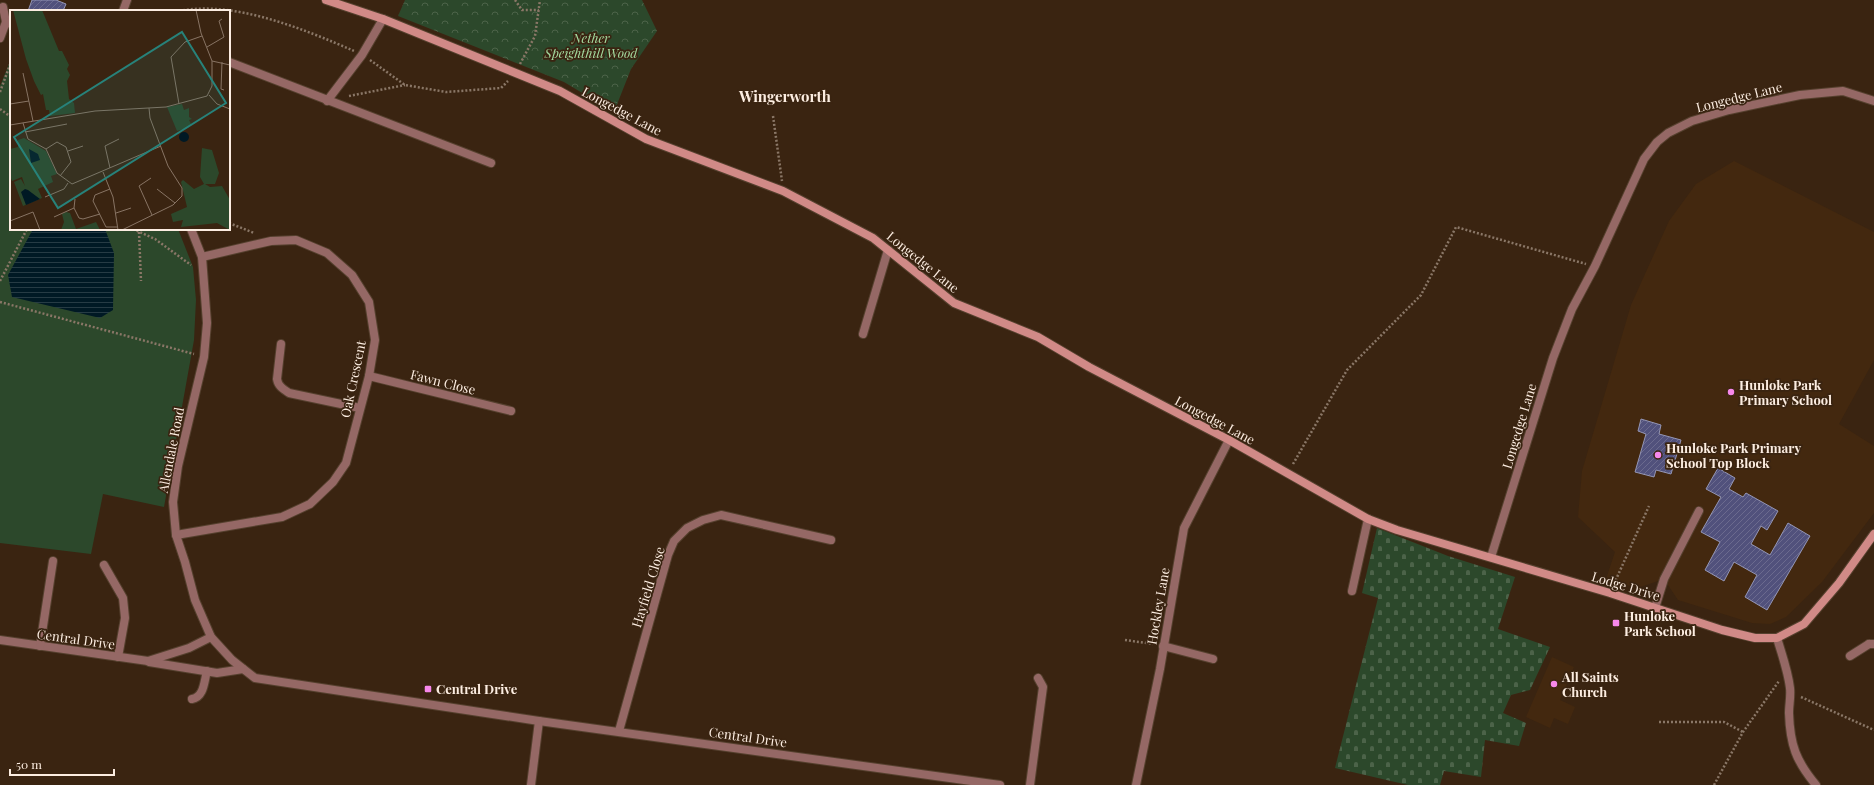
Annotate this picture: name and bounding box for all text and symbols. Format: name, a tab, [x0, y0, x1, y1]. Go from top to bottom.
inset map	[10, 10, 230, 230]
park label: Nether Speighthill Wood	[544, 29, 638, 61]
street label: Longedge Lane	[1694, 77, 1784, 115]
street label: Longedge Lane	[579, 82, 666, 139]
district label: Wingerworth	[738, 86, 831, 106]
street label: Longedge Lane	[884, 227, 963, 296]
street label: Oak Crescent	[336, 338, 369, 419]
street label: Fawn Close	[409, 365, 478, 398]
place label: Hunloke Park Primary School	[1739, 376, 1832, 408]
street label: Longedge Lane	[1497, 381, 1540, 471]
marker: Hunloke Park Primary School	[1726, 387, 1736, 397]
street label: Longedge Lane	[1172, 391, 1259, 448]
street label: Allendale Road	[154, 405, 187, 495]
place label: Hunloke Park Primary School Top Block	[1666, 439, 1801, 471]
marker: Hunloke Park Primary School Top Block	[1653, 450, 1663, 460]
street label: Hayfield Close	[627, 544, 668, 629]
street label: Hockley Lane	[1142, 566, 1173, 646]
street label: Lodge Drive	[1590, 567, 1663, 604]
place label: Hunloke Park School	[1624, 607, 1696, 639]
marker: Hunloke Park School	[1611, 618, 1621, 628]
street label: Central Drive	[36, 625, 117, 652]
place label: All Saints Church	[1561, 668, 1619, 700]
marker: All Saints Church	[1549, 679, 1559, 689]
place label: Central Drive	[436, 680, 518, 697]
marker: Central Drive	[423, 684, 433, 694]
street label: Central Drive	[708, 723, 789, 750]
scale bar	[10, 751, 114, 777]
text: 50 m	[16, 756, 42, 772]

